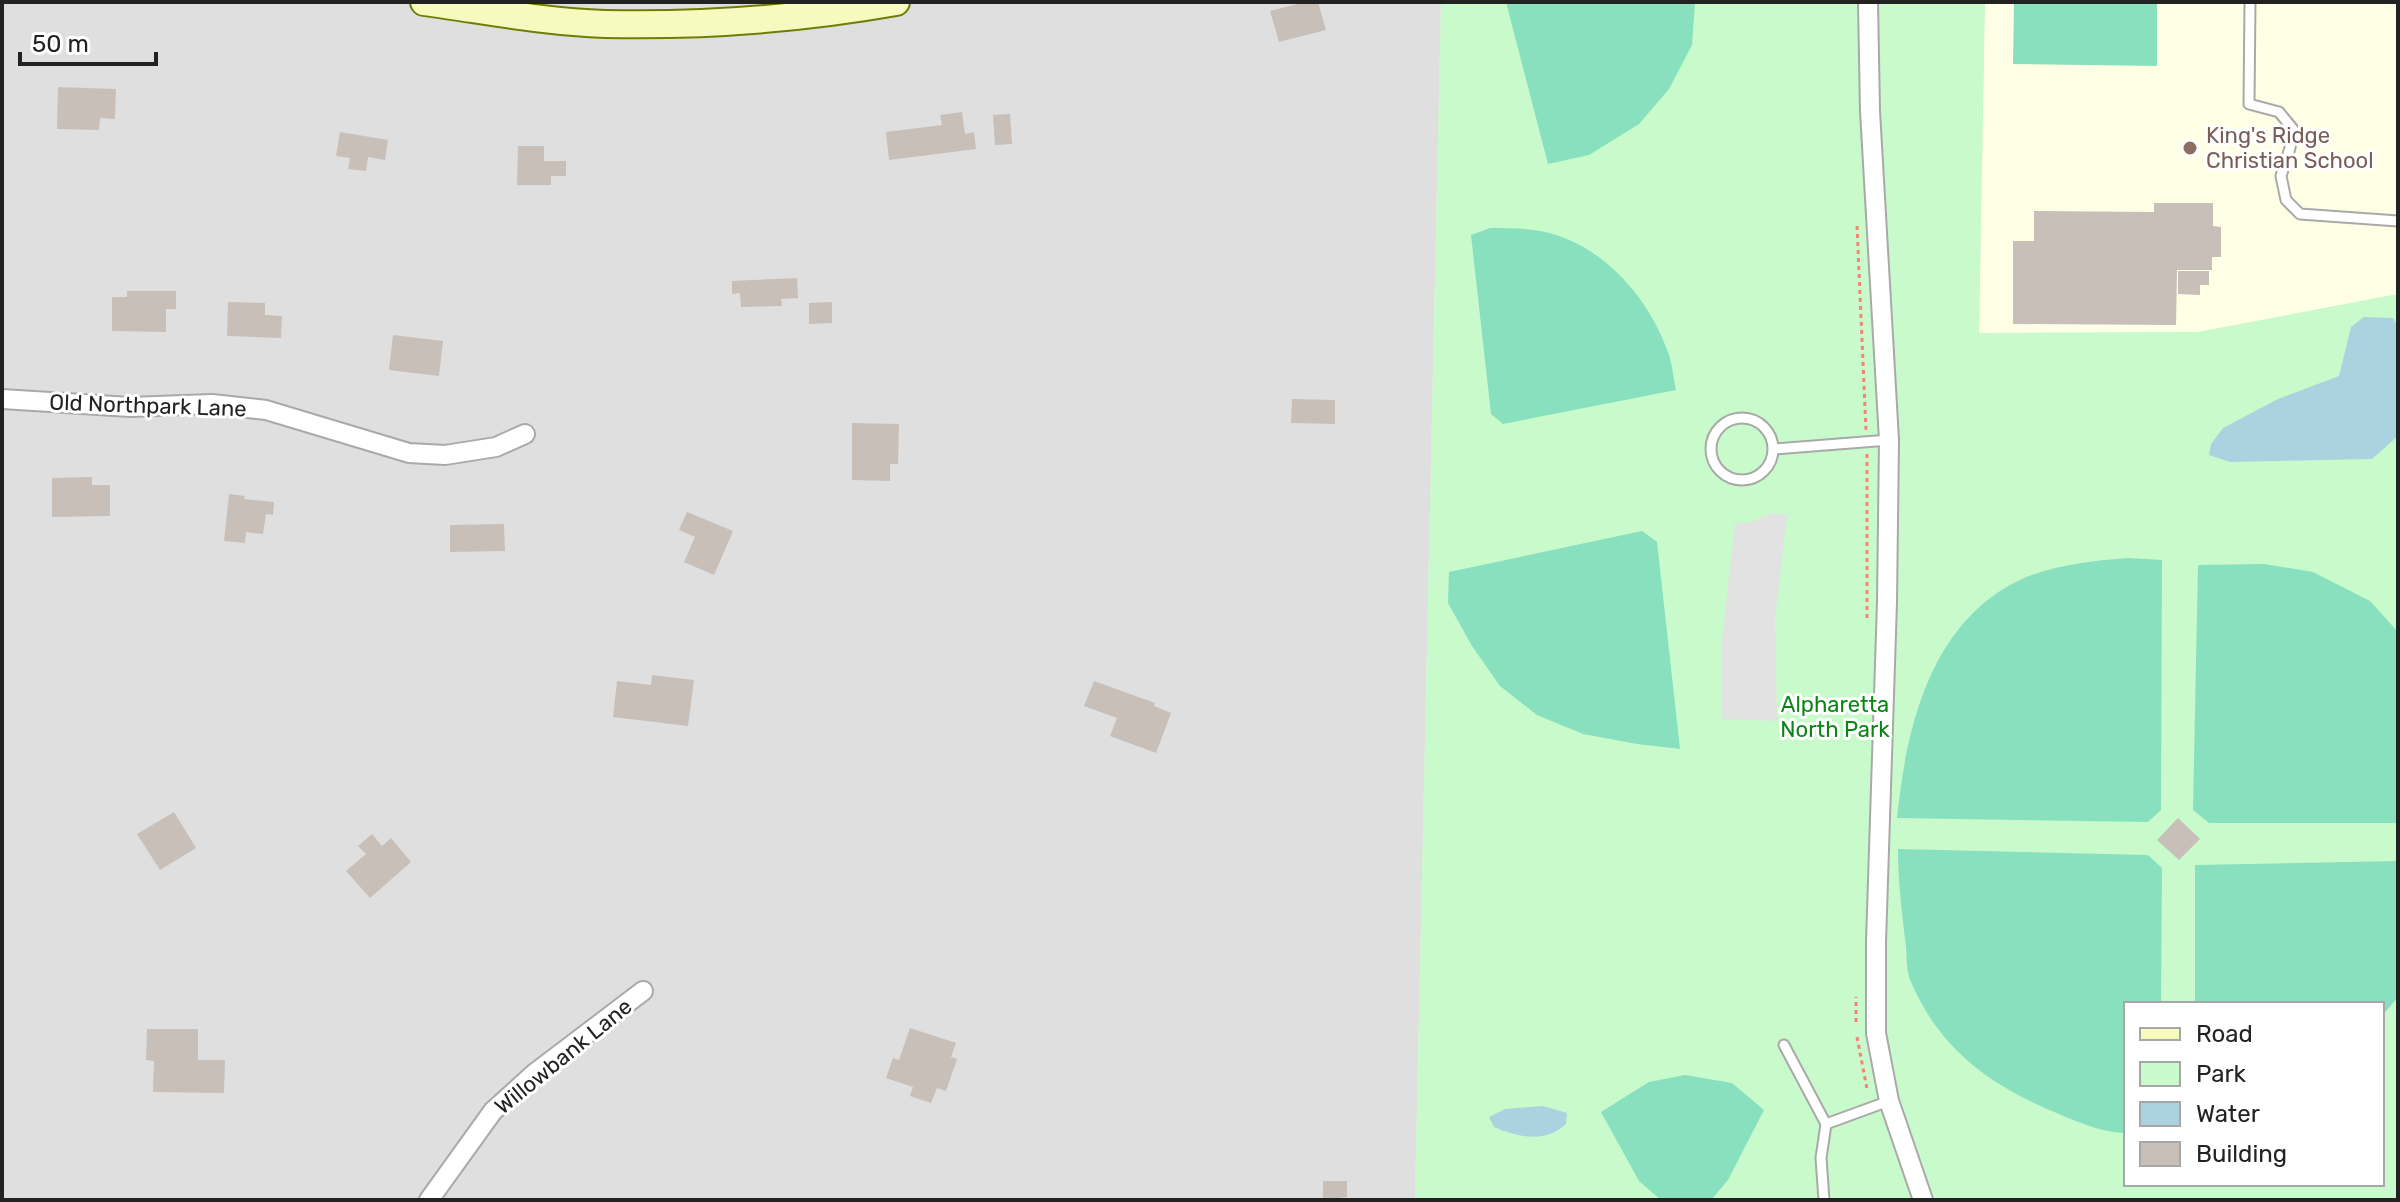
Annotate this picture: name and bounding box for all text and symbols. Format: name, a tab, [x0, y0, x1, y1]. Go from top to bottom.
scale bar	[20, 16, 156, 66]
text: 50 m	[32, 30, 89, 58]
place label: King's Ridge Christian School	[2206, 122, 2374, 174]
marker: King's Ridge Christian School	[2181, 139, 2199, 157]
street label: Old Northpark Lane	[49, 389, 247, 422]
park label: Alpharetta North Park	[1780, 691, 1890, 743]
street label: Willowbank Lane	[489, 993, 637, 1120]
legend	[2124, 1002, 2384, 1186]
text: Road	[2196, 1020, 2253, 1048]
text: Park	[2196, 1060, 2247, 1088]
text: Water	[2196, 1100, 2260, 1128]
text: Building	[2196, 1140, 2287, 1168]

